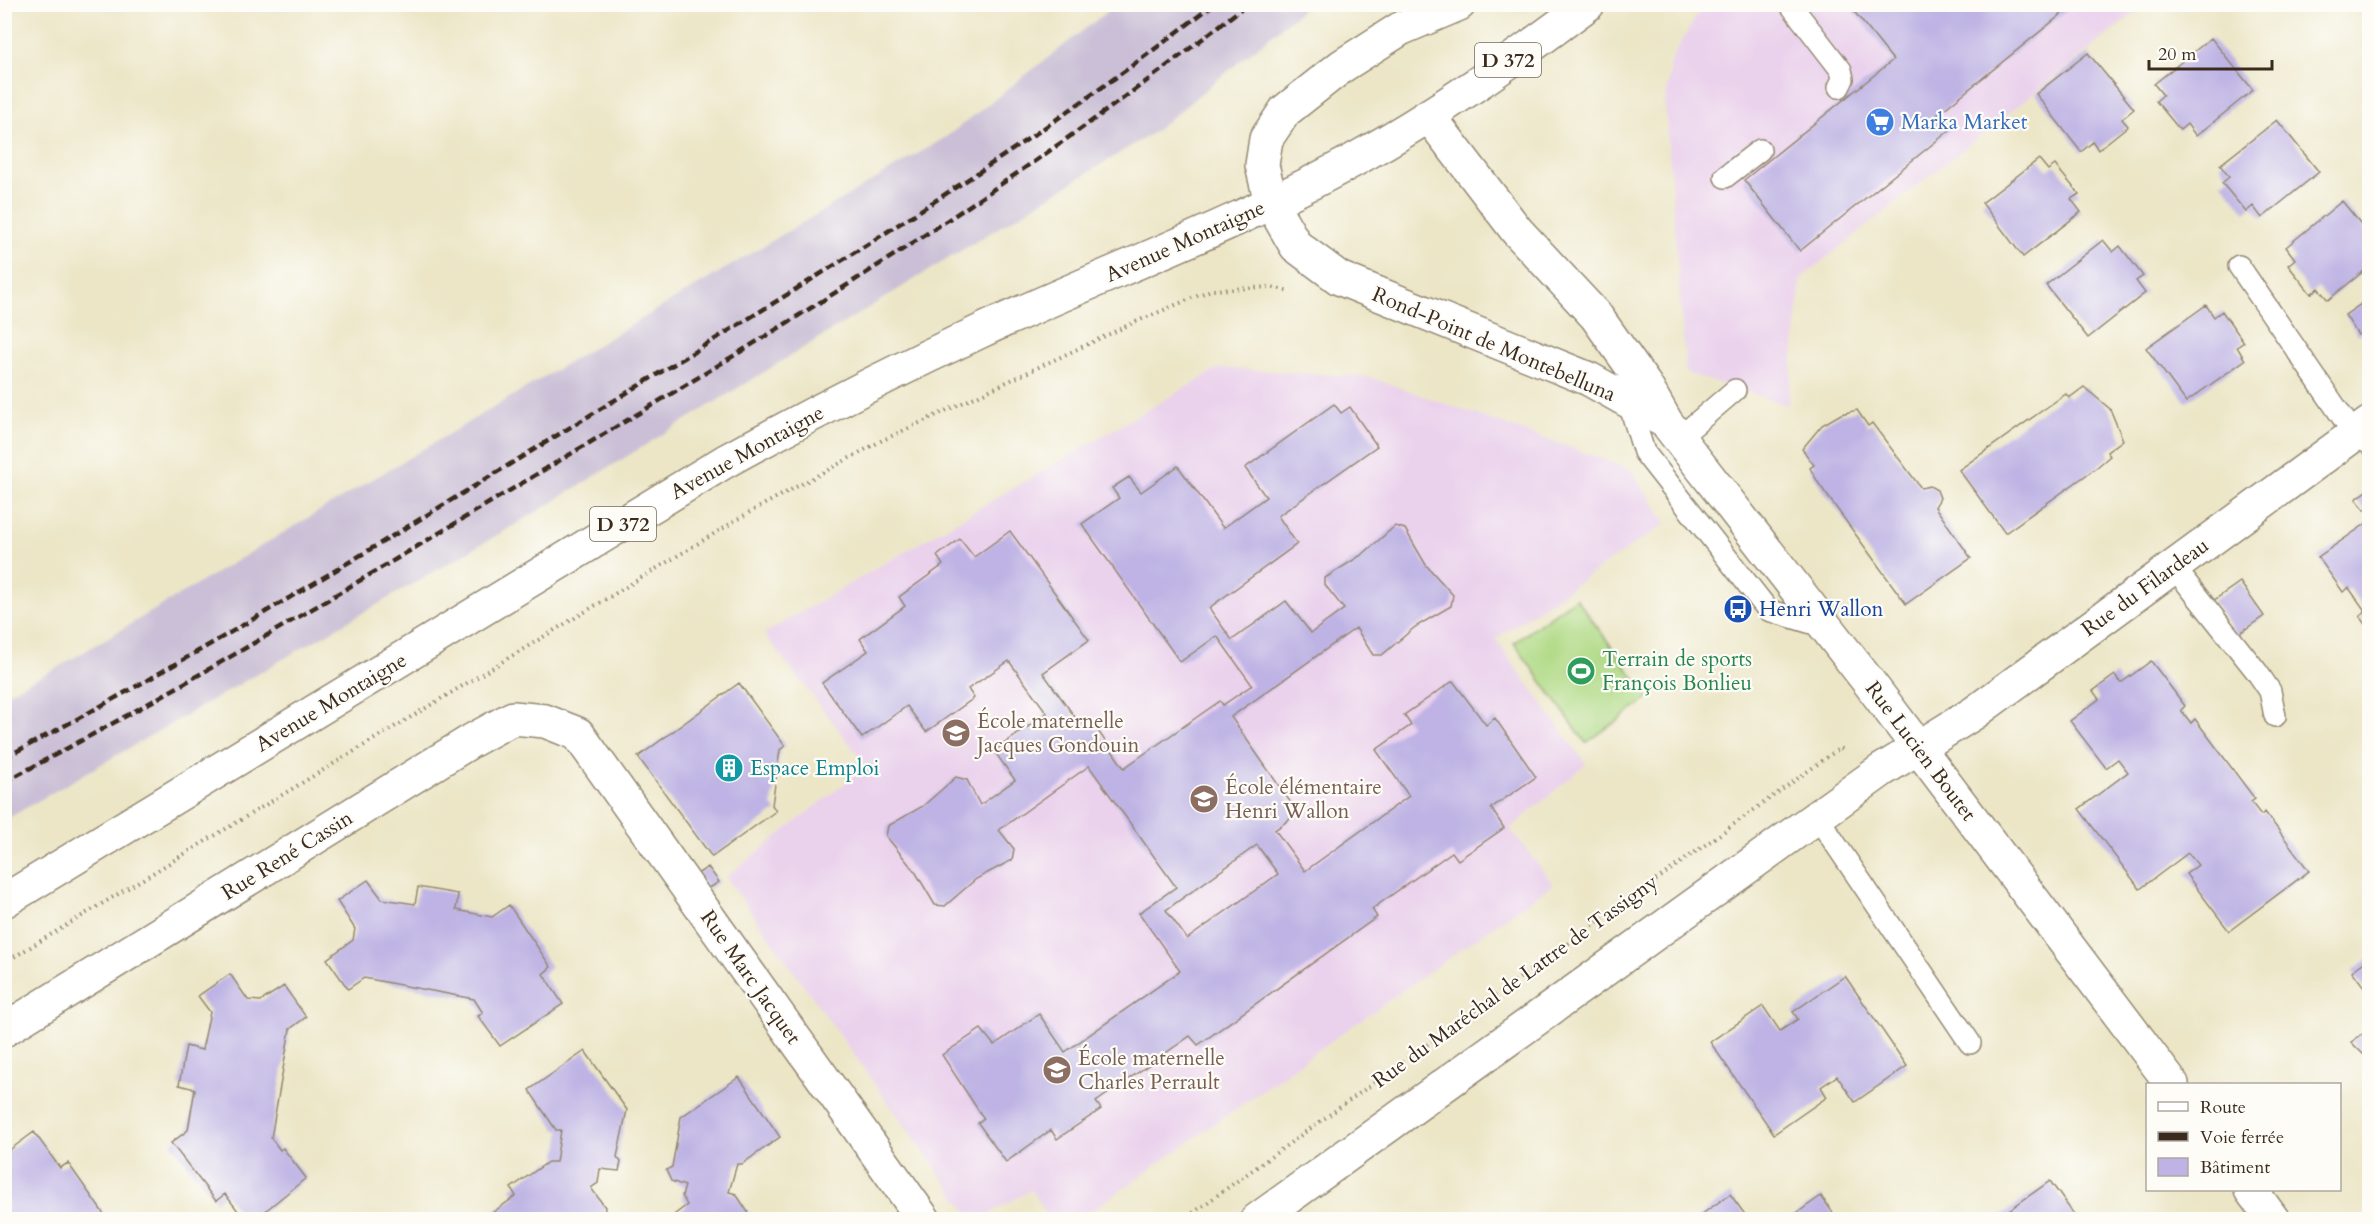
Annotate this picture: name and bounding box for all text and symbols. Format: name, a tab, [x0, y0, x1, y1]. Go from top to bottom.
scale bar	[2149, 33, 2272, 71]
text: 20 m	[2158, 42, 2197, 67]
road number: D 372	[1475, 43, 1541, 77]
supermarket icon: Marka Market	[1864, 106, 1896, 138]
place label: Marka Market	[1901, 108, 2028, 137]
street label: Avenue Montaigne	[1101, 193, 1270, 290]
street label: Rond-Point de Montebelluna	[1368, 280, 1620, 409]
street label: Avenue Montaigne	[665, 398, 829, 507]
road number: D 372	[590, 507, 656, 541]
street label: Rue du Filardeau	[2076, 531, 2215, 643]
bus stop icon: Henri Wallon	[1722, 593, 1754, 625]
place label: Henri Wallon	[1759, 595, 1884, 624]
place label: Terrain de sports François Bonlieu	[1602, 645, 1752, 698]
street label: Avenue Montaigne	[250, 646, 412, 759]
sports icon: Terrain de sports François Bonlieu	[1565, 655, 1597, 687]
street label: Rue Lucien Boutet	[1858, 675, 1983, 827]
place label: École maternelle Jacques Gondouin	[974, 707, 1140, 760]
school or university icon: École maternelle Jacques Gondouin	[940, 717, 972, 749]
building icon: Espace Emploi	[713, 752, 745, 784]
place label: Espace Emploi	[750, 754, 880, 783]
place label: École élémentaire Henri Wallon	[1225, 773, 1382, 826]
school or university icon: École élémentaire Henri Wallon	[1188, 783, 1220, 815]
street label: Rue René Cassin	[216, 803, 358, 907]
street label: Rue du Maréchal de Lattre de Tassigny	[1367, 868, 1664, 1095]
street label: Rue Marc Jacquet	[693, 904, 808, 1050]
place label: École maternelle Charles Perrault	[1078, 1044, 1225, 1097]
school or university icon: École maternelle Charles Perrault	[1041, 1054, 1073, 1086]
legend	[2146, 1083, 2341, 1191]
text: Route	[2200, 1095, 2246, 1120]
text: Voie ferrée	[2200, 1125, 2284, 1150]
text: Bâtiment	[2200, 1155, 2270, 1180]

